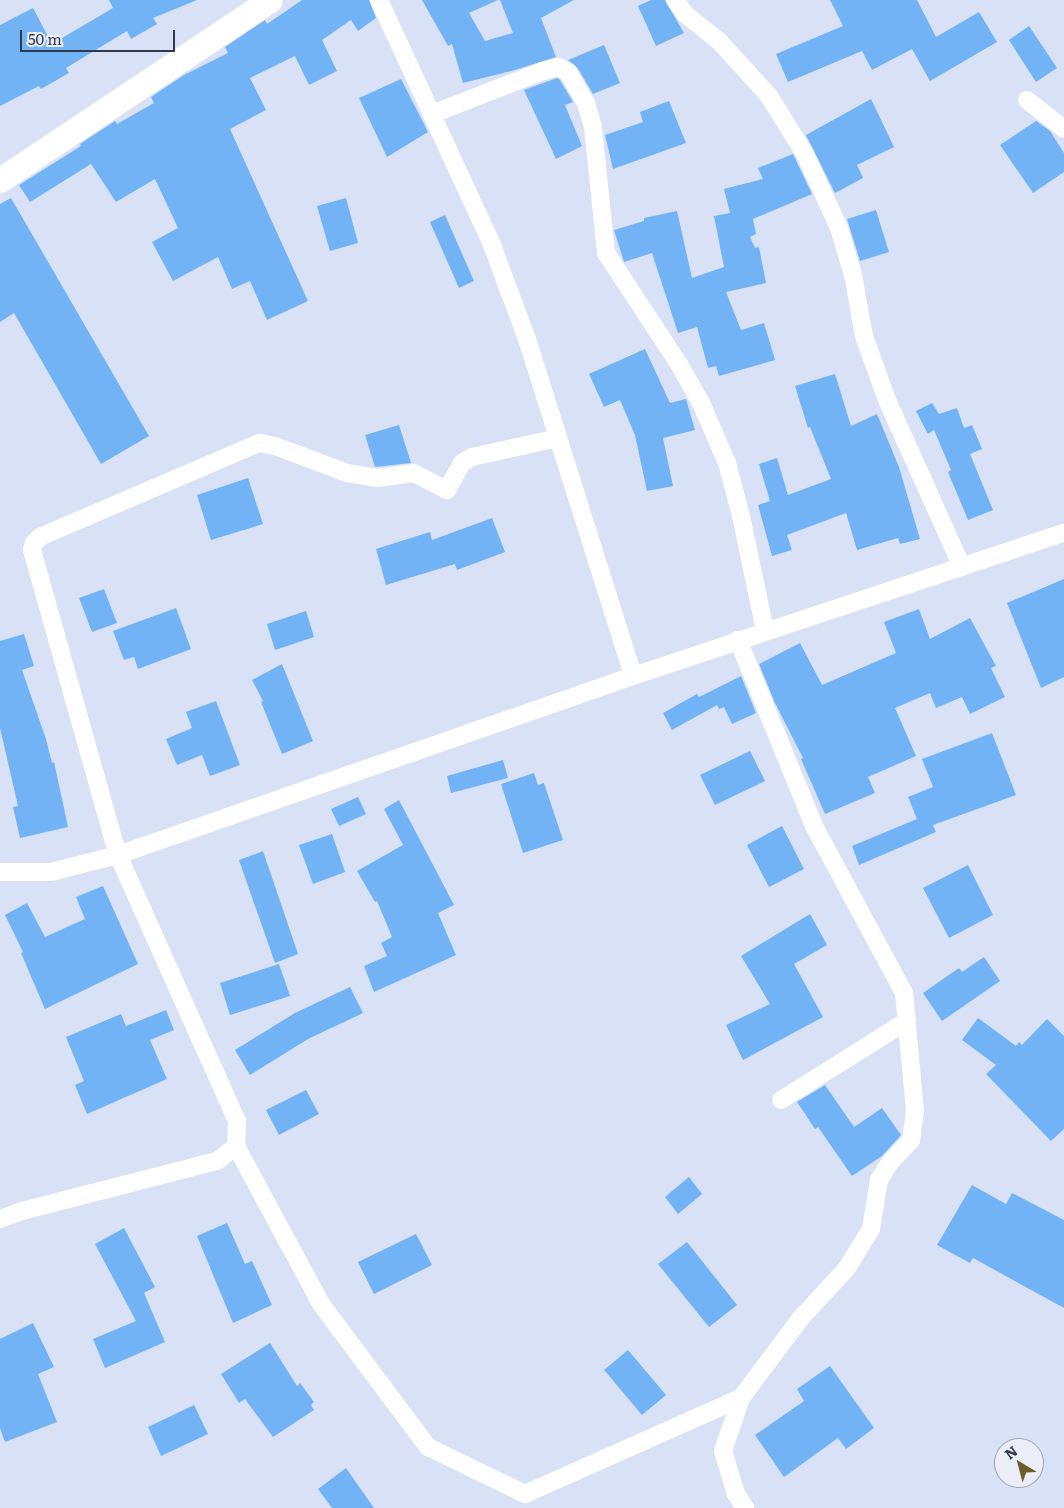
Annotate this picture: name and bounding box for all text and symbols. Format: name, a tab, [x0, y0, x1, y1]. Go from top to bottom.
scale bar	[22, 20, 178, 52]
text: 50 m	[28, 27, 62, 50]
north arrow	[994, 1438, 1044, 1488]
text: N	[1000, 1440, 1021, 1463]

